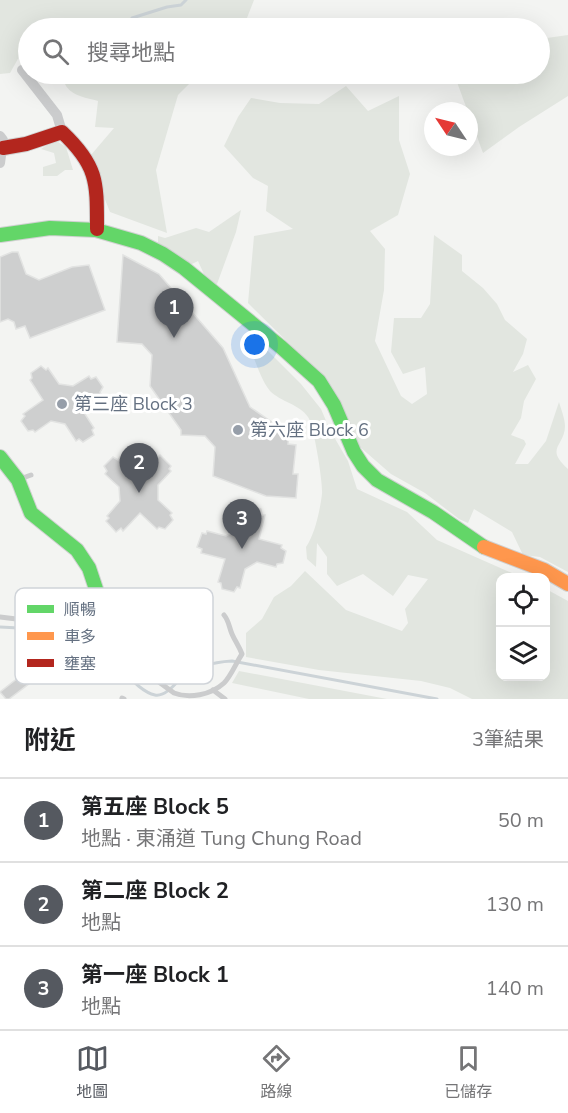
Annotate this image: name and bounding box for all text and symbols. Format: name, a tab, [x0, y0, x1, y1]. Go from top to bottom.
search box	[18, 18, 550, 84]
icon: search	[39, 35, 72, 68]
text: 搜尋地點	[87, 38, 175, 68]
north arrow	[424, 102, 478, 156]
pin: 1	[154, 288, 194, 338]
your location	[240, 330, 269, 359]
place label: 第三座 Block 3	[74, 392, 193, 416]
marker: 第三座 Block 3	[55, 397, 69, 411]
place label: 第六座 Block 6	[250, 418, 369, 442]
marker: 第六座 Block 6	[231, 423, 245, 437]
pin: 2	[120, 444, 158, 493]
pin: 3	[222, 500, 262, 549]
map controls	[496, 573, 550, 681]
button: locate	[496, 573, 550, 627]
legend	[15, 588, 213, 684]
text: 順暢	[64, 599, 96, 621]
text: 車多	[64, 626, 96, 648]
button: layers	[496, 627, 550, 681]
text: 壅塞	[64, 653, 96, 675]
text: 附近	[24, 723, 76, 758]
text: 3筆結果	[472, 726, 544, 753]
text: 第五座 Block 5	[81, 792, 229, 822]
text: 1	[38, 807, 50, 834]
text: 50 m	[498, 807, 544, 834]
text: 地點 · 東涌道 Tung Chung Road	[81, 825, 362, 852]
text: 第二座 Block 2	[81, 876, 229, 906]
text: 2	[38, 891, 50, 918]
text: 130 m	[486, 891, 544, 918]
text: 地點	[81, 909, 121, 936]
text: 第一座 Block 1	[81, 960, 229, 990]
text: 3	[38, 975, 50, 1002]
text: 140 m	[486, 975, 544, 1002]
text: 地點	[81, 993, 121, 1020]
tab: 地圖	[76, 1042, 109, 1103]
tab: 路線	[260, 1042, 293, 1103]
tab: 已儲存	[444, 1042, 492, 1103]

